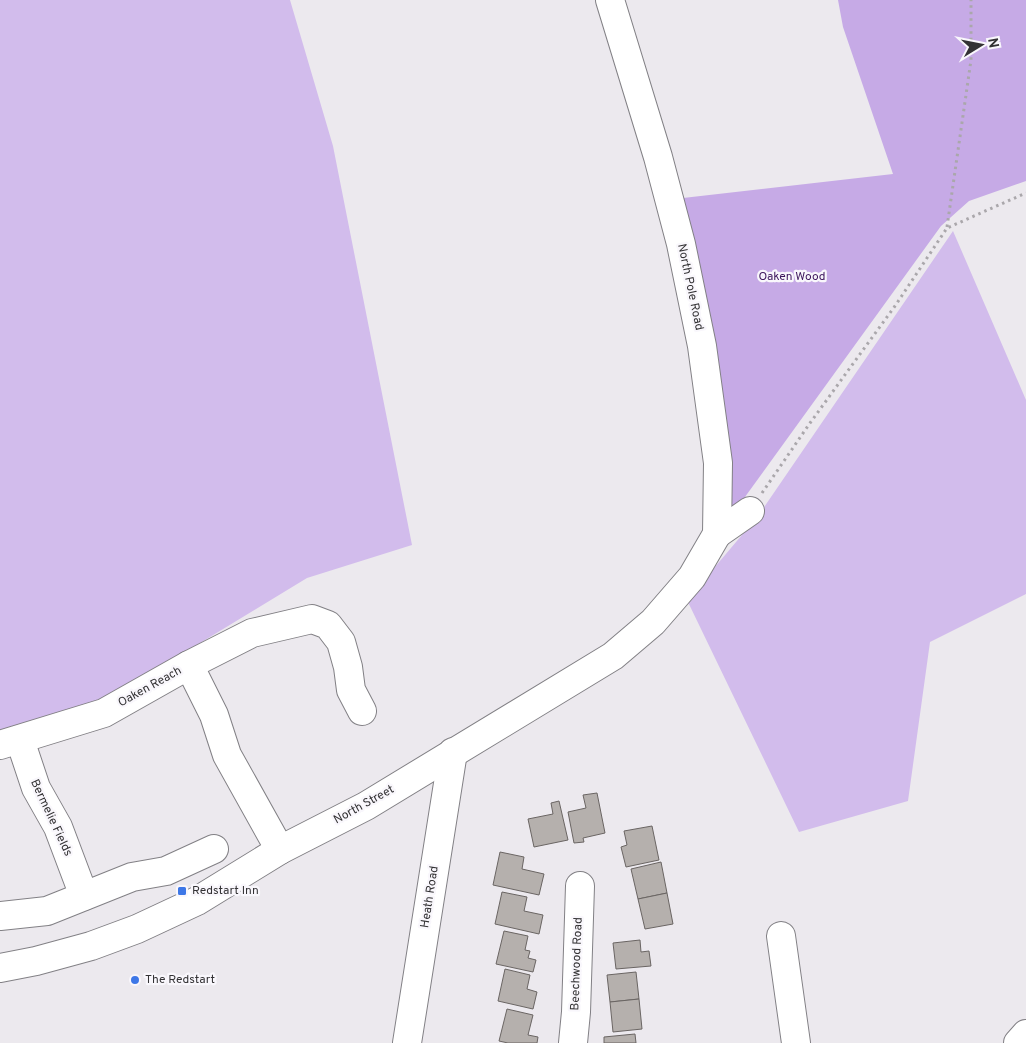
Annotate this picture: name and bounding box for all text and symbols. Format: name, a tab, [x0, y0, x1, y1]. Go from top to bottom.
north arrow	[956, 20, 1006, 70]
text: N	[983, 37, 1002, 49]
street label: North Pole Road	[673, 242, 707, 332]
park label: Oaken Wood	[758, 269, 826, 285]
street label: Oaken Reach	[115, 663, 185, 711]
street label: Bermelie Fields	[26, 777, 76, 859]
street label: North Street	[331, 782, 397, 828]
street label: Heath Road	[417, 865, 443, 929]
place label: Redstart Inn	[192, 883, 259, 899]
marker: Redstart Inn	[176, 885, 188, 897]
street label: Beechwood Road	[567, 917, 587, 1011]
place label: The Redstart	[145, 972, 215, 988]
marker: The Redstart	[129, 974, 141, 986]

